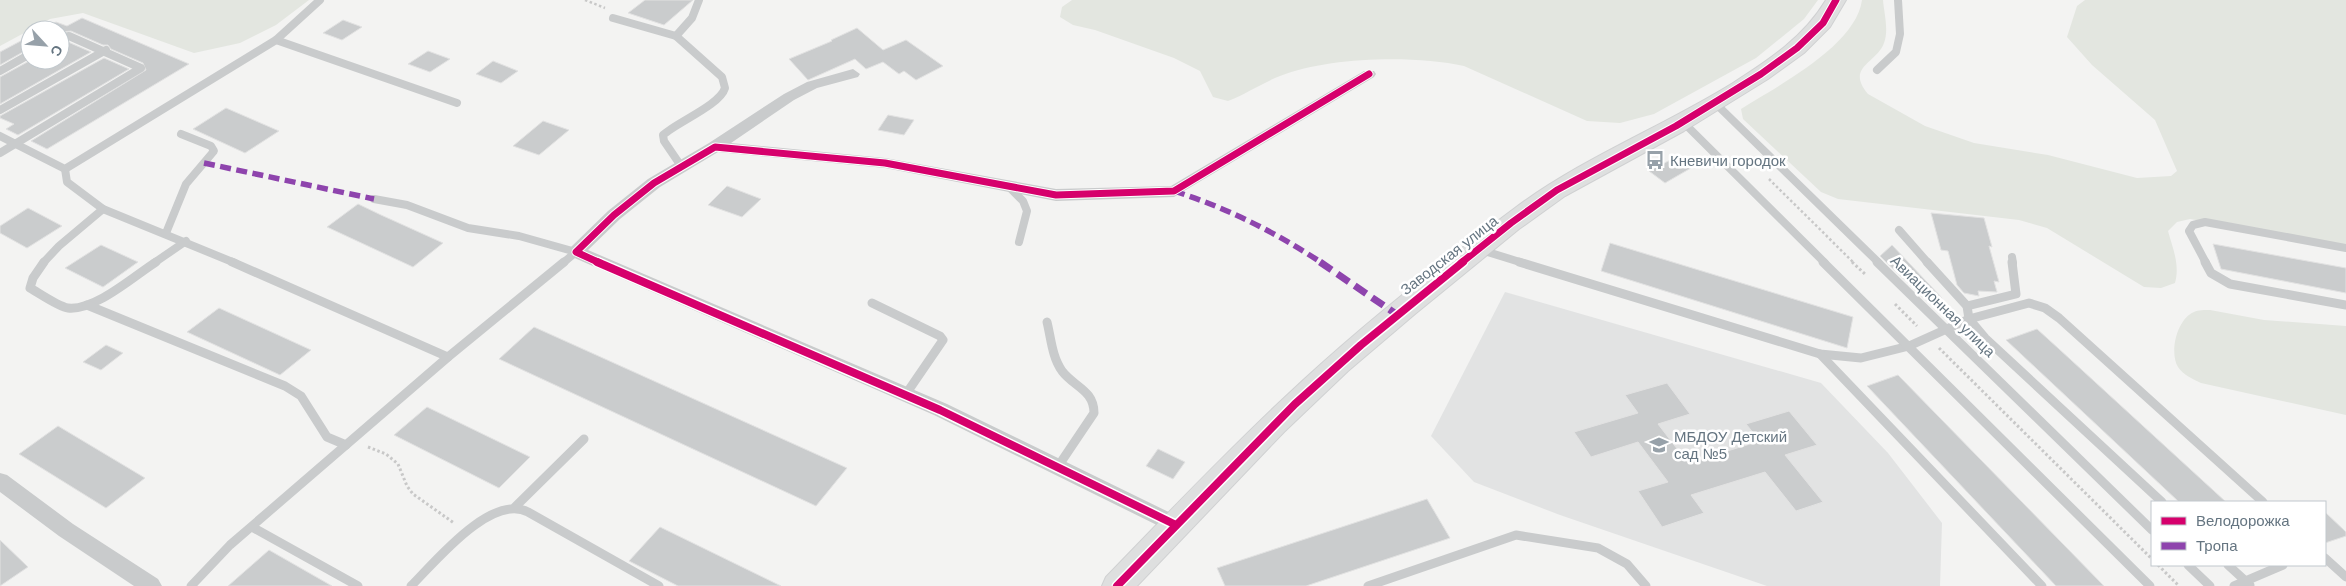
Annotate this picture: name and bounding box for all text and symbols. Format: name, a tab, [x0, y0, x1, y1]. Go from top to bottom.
north arrow	[20, 20, 70, 70]
text: С	[47, 43, 66, 59]
bus stop icon: Кневичи городок	[1644, 149, 1666, 171]
place label: Кневичи городок	[1670, 152, 1786, 169]
street label: Заводская улица	[1397, 212, 1501, 298]
street label: Авиационная улица	[1887, 252, 1999, 361]
place label: МБДОУ Детский сад №5	[1674, 428, 1787, 462]
school or university icon: МБДОУ Детский сад №5	[1648, 434, 1670, 456]
legend	[2151, 501, 2326, 566]
text: Велодорожка	[2196, 512, 2290, 529]
text: Тропа	[2196, 537, 2238, 554]

